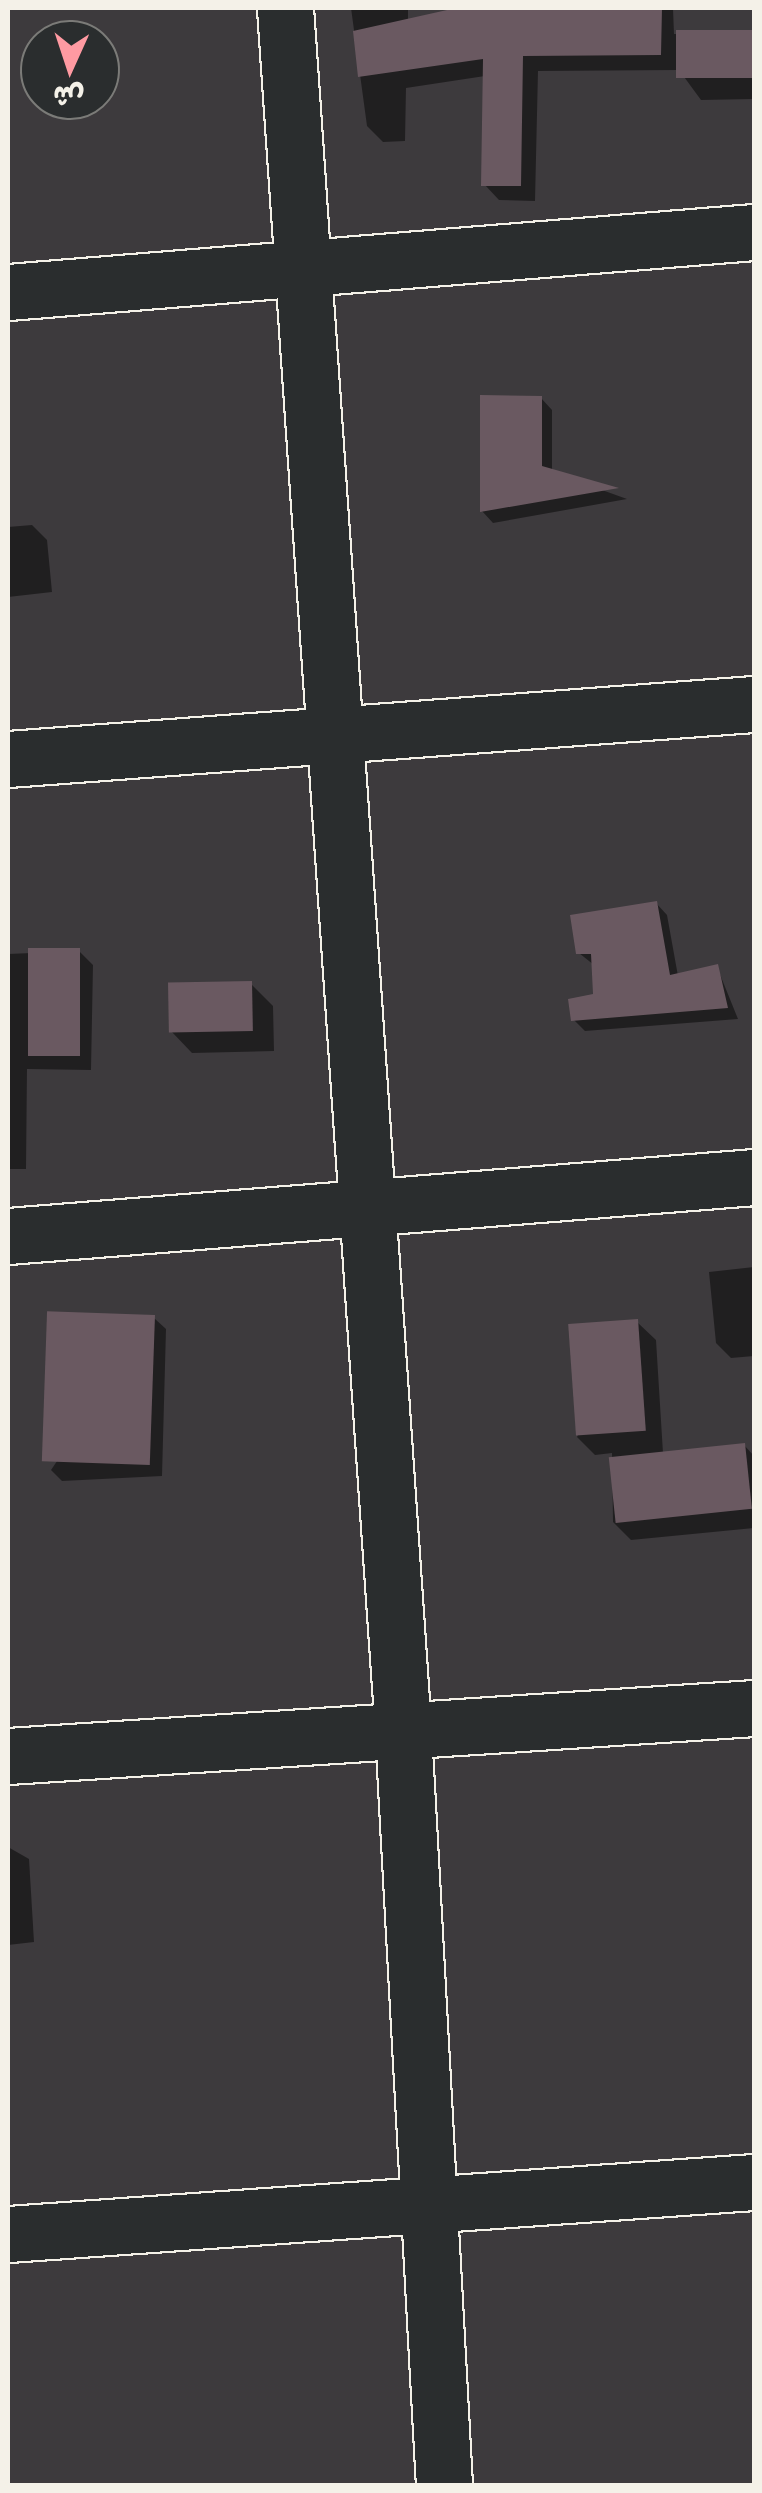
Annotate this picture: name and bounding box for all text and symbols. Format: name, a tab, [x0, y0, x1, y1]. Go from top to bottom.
north arrow	[20, 20, 120, 120]
text: ش	[52, 76, 85, 121]

